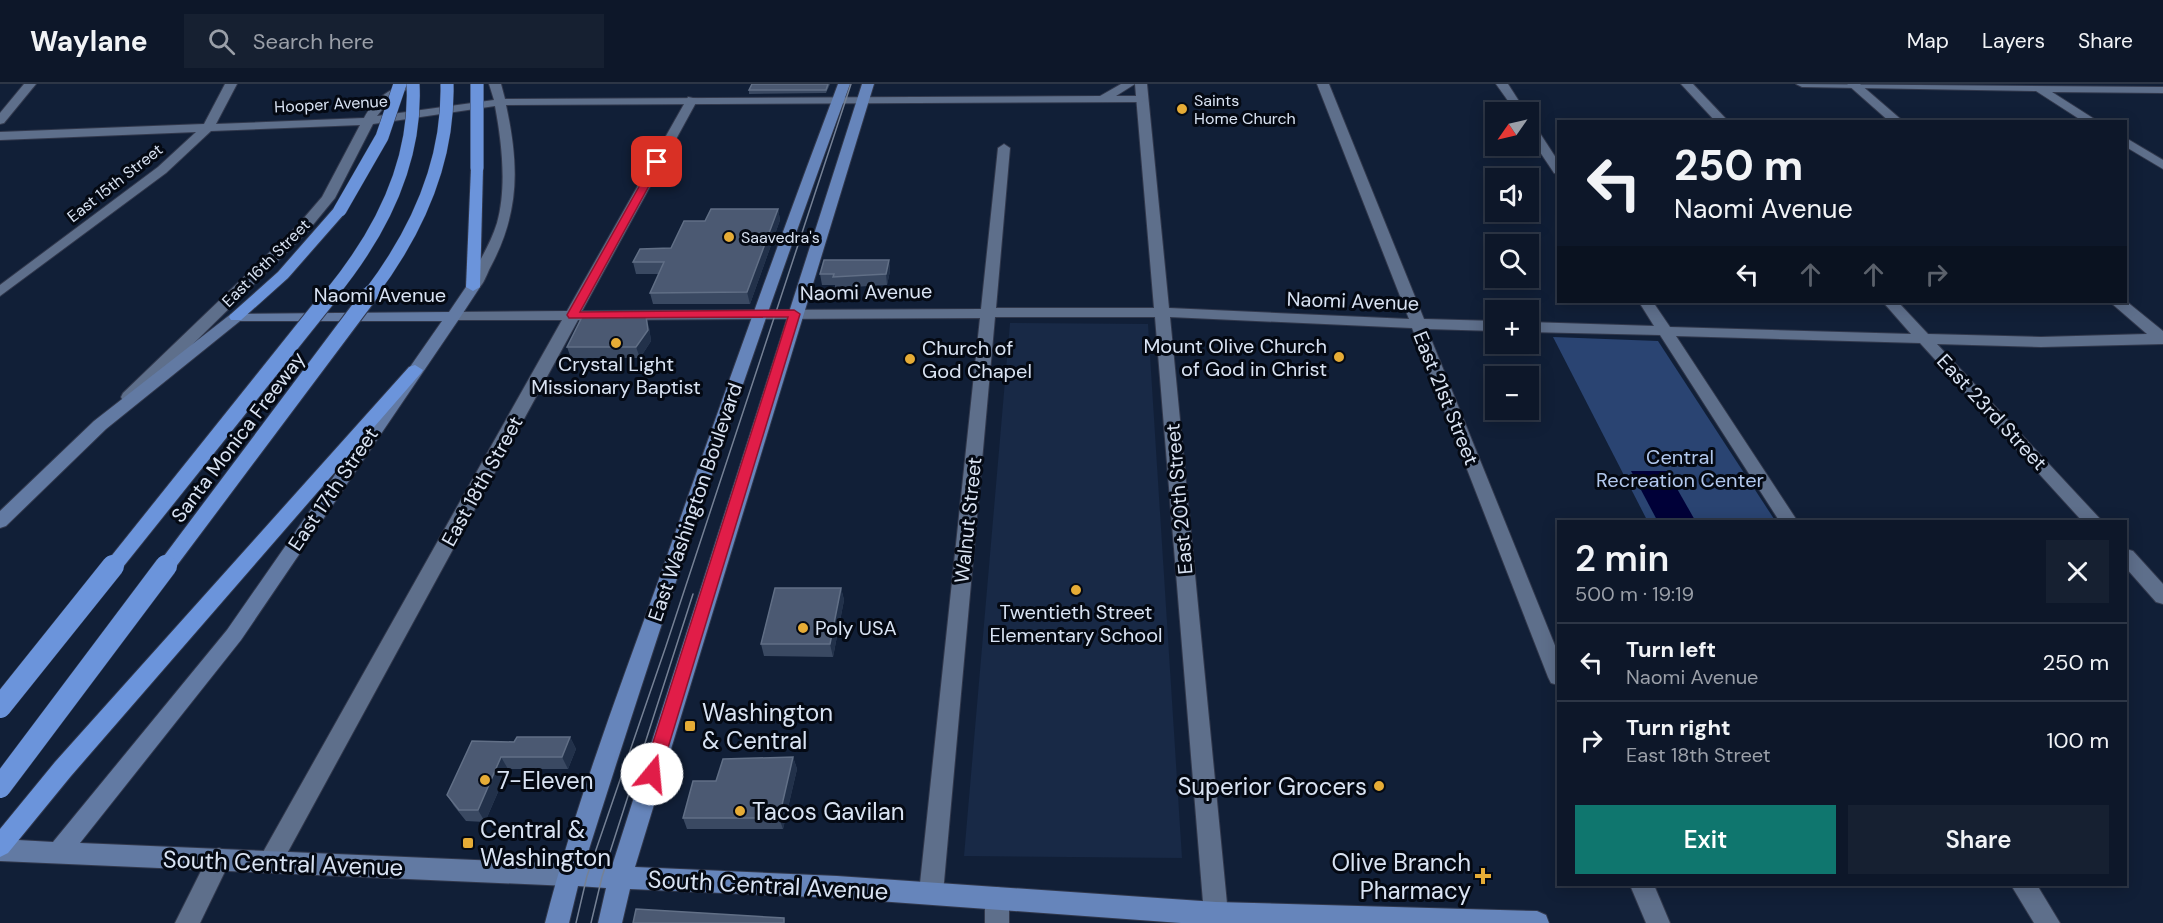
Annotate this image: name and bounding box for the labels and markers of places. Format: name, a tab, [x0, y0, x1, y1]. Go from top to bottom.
place label: Saints Home Church	[1194, 90, 1296, 129]
marker: Saints Home Church	[1175, 102, 1189, 116]
pin	[631, 136, 682, 187]
place label: Saavedra's	[741, 227, 820, 248]
marker: Saavedra's	[722, 230, 736, 244]
place label: Mount Olive Church of God in Christ	[1144, 333, 1327, 382]
place label: Church of God Chapel	[922, 335, 1032, 384]
marker: Crystal Light Missionary Baptist	[609, 336, 623, 350]
marker: Mount Olive Church of God in Christ	[1332, 350, 1346, 364]
place label: Crystal Light Missionary Baptist	[531, 351, 701, 400]
marker: Church of God Chapel	[903, 352, 917, 366]
marker: Twentieth Street Elementary School	[1069, 583, 1083, 597]
place label: Twentieth Street Elementary School	[989, 599, 1163, 648]
place label: Poly USA	[815, 615, 897, 641]
marker: Poly USA	[796, 621, 810, 635]
place label: Washington & Central	[702, 697, 833, 756]
marker: Washington & Central	[683, 719, 697, 733]
place label: 7-Eleven	[497, 765, 594, 796]
place label: Superior Grocers	[1177, 771, 1367, 802]
marker: 7-Eleven	[478, 773, 492, 787]
marker: Superior Grocers	[1372, 779, 1386, 793]
place label: Tacos Gavilan	[752, 796, 905, 827]
marker: Tacos Gavilan	[733, 804, 747, 818]
place label: Central & Washington	[480, 814, 611, 873]
marker: Central & Washington	[461, 836, 475, 850]
place label: Olive Branch Pharmacy	[1332, 847, 1471, 906]
marker: Olive Branch Pharmacy	[1476, 869, 1490, 883]

